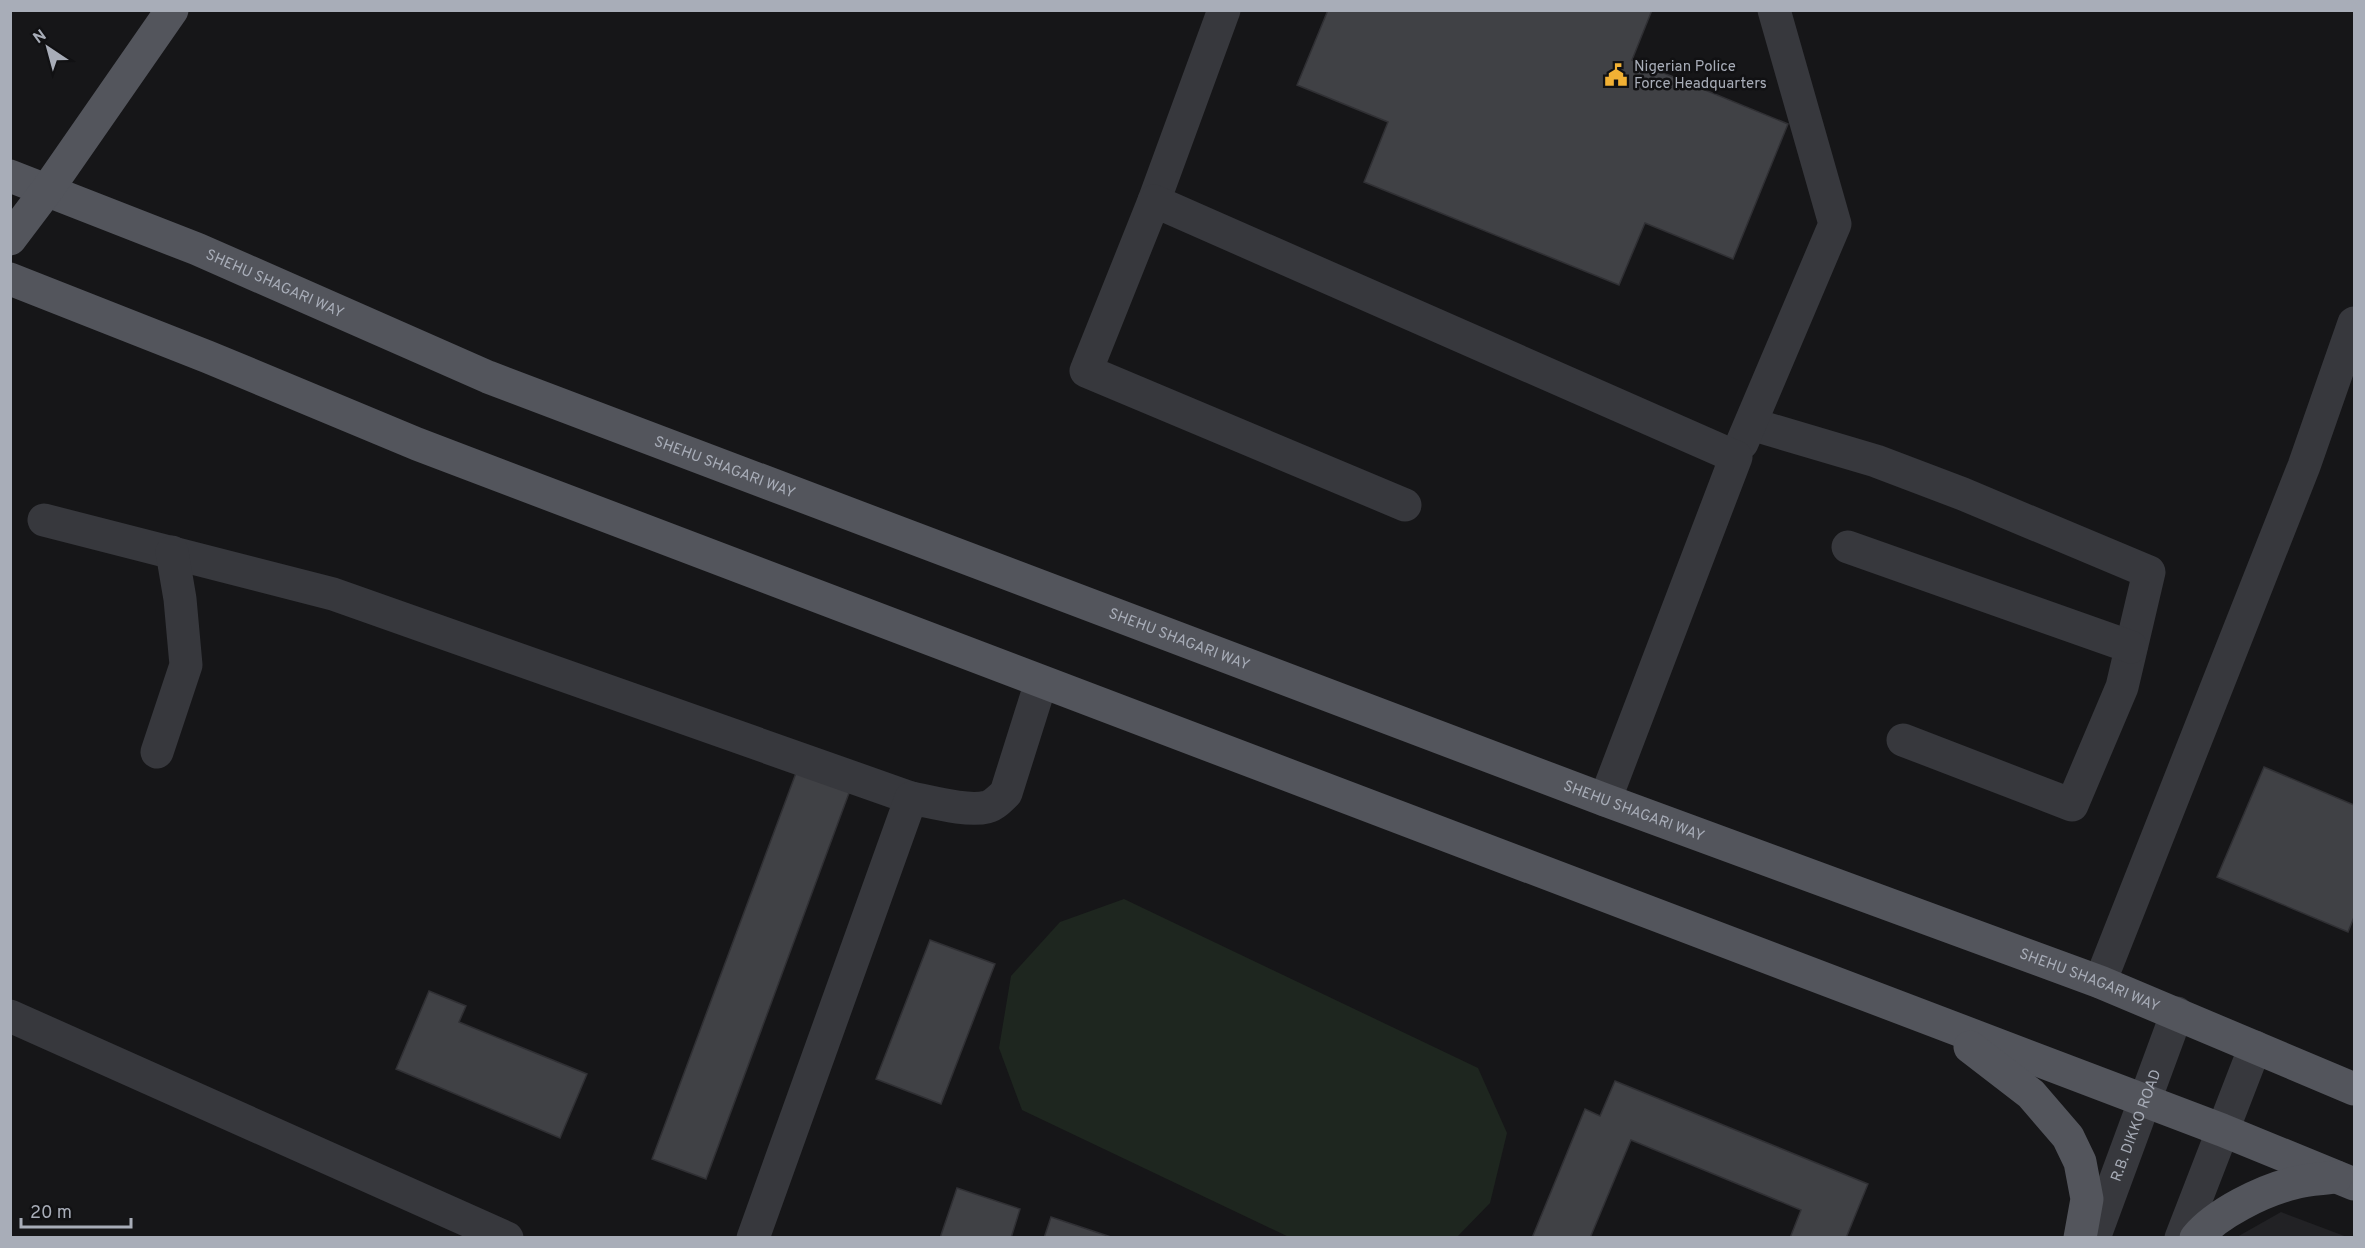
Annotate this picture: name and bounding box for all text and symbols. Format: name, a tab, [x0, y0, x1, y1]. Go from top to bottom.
north arrow	[18, 18, 78, 78]
text: N	[30, 26, 51, 49]
place label: Nigerian Police Force Headquarters	[1634, 58, 1767, 94]
public building icon: Nigerian Police Force Headquarters	[1603, 62, 1629, 88]
street label: SHEHU SHAGARI WAY	[202, 246, 347, 324]
street label: SHEHU SHAGARI WAY	[651, 433, 798, 504]
street label: SHEHU SHAGARI WAY	[1106, 605, 1252, 676]
street label: SHEHU SHAGARI WAY	[1560, 777, 1707, 847]
street label: SHEHU SHAGARI WAY	[2016, 945, 2163, 1017]
street label: R.B. DIKKO ROAD	[2108, 1067, 2166, 1185]
scale bar	[21, 1191, 130, 1229]
text: 20 m	[30, 1202, 72, 1225]

